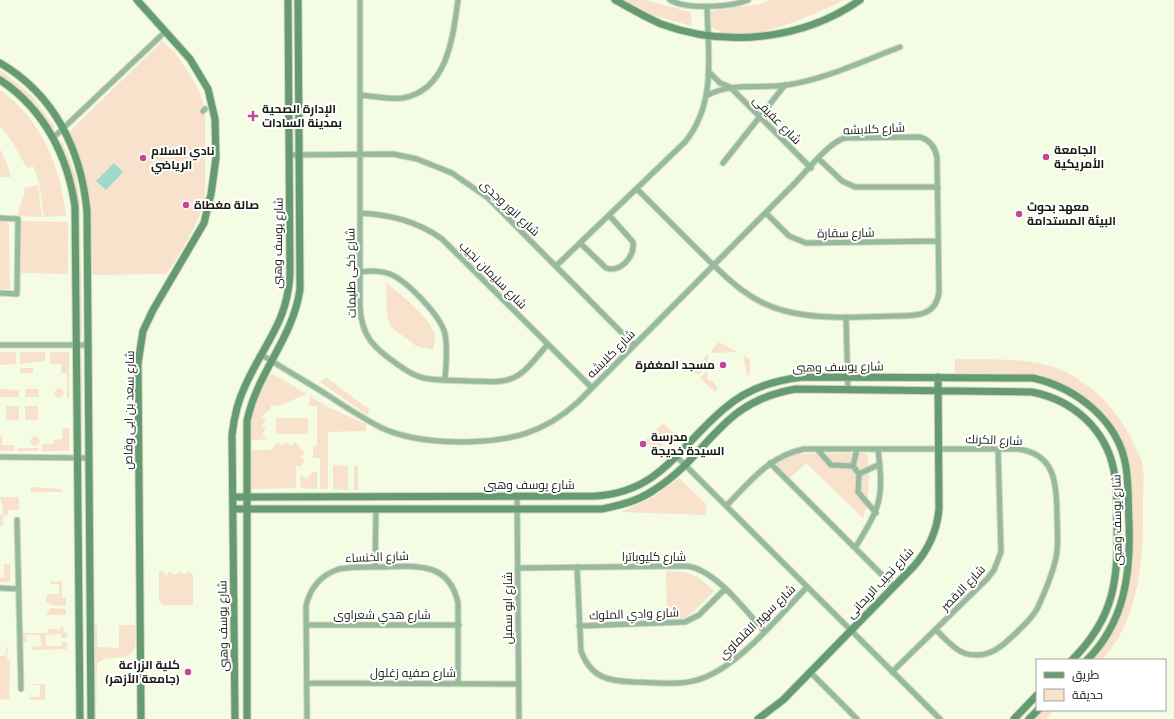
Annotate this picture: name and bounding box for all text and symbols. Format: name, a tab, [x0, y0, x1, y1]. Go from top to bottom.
street label: شارع عفيفى	[749, 93, 804, 148]
place label: الإدارة الصحية بمدينة السادات	[262, 102, 342, 130]
marker: الإدارة الصحية بمدينة السادات	[247, 110, 259, 122]
street label: شارع كلابشه	[843, 120, 906, 139]
place label: الجامعة الأمريكية	[1054, 143, 1104, 172]
place label: نادي السلام الرياضي	[151, 144, 214, 175]
marker: الجامعة الأمريكية	[1041, 152, 1051, 162]
marker: نادي السلام الرياضي	[138, 153, 148, 163]
street label: شارع انور وجدى	[477, 177, 543, 240]
street label: شارع يوسف وهبى	[270, 197, 287, 289]
place label: صالة مغطاة	[194, 198, 259, 212]
marker: صالة مغطاة	[181, 200, 191, 210]
place label: معهد بحوث البيئة المستدامة	[1027, 200, 1116, 228]
marker: معهد بحوث البيئة المستدامة	[1014, 209, 1024, 219]
street label: شارع سقارة	[817, 225, 875, 242]
street label: شارع ذكى طليمات	[343, 228, 360, 318]
street label: شارع سليمان نجيب	[456, 238, 530, 312]
street label: شارع كلابشه	[584, 327, 639, 382]
street label: شارع سعد بن ابى وقاص	[121, 350, 138, 470]
place label: مسجد المغفرة	[635, 358, 715, 373]
street label: شارع يوسف وهبى	[792, 359, 884, 376]
marker: مسجد المغفرة	[718, 360, 728, 370]
place label: مدرسة السيدة خديجة	[651, 430, 725, 458]
street label: شارع الكرنك	[965, 432, 1023, 449]
marker: مدرسة السيدة خديجة	[638, 439, 648, 449]
street label: شارع يوسف وهبى	[1109, 474, 1126, 566]
street label: شارع يوسف وهبى	[483, 478, 575, 493]
street label: شارع نجيب الريحانى	[844, 545, 917, 622]
street label: شارع الخنساء	[345, 549, 409, 566]
street label: شارع كليوباترا	[622, 550, 686, 565]
street label: شارع الاقصر	[937, 562, 989, 615]
street label: شارع ابو سمبل	[501, 572, 516, 644]
street label: شارع يوسف وهبى	[215, 580, 232, 672]
street label: شارع سهير القلماوي	[716, 582, 800, 664]
street label: شارع وادي الملوك	[589, 605, 679, 626]
street label: شارع هدي شعراوى	[333, 608, 431, 625]
place label: كلية الزراعة (جامعة الأزهر)	[105, 658, 180, 687]
legend	[1036, 659, 1166, 711]
street label: شارع صفيه زغلول	[370, 666, 456, 681]
marker: كلية الزراعة (جامعة الأزهر)	[183, 667, 193, 677]
text: طريق	[1072, 668, 1100, 682]
text: حديقة	[1072, 688, 1103, 702]

